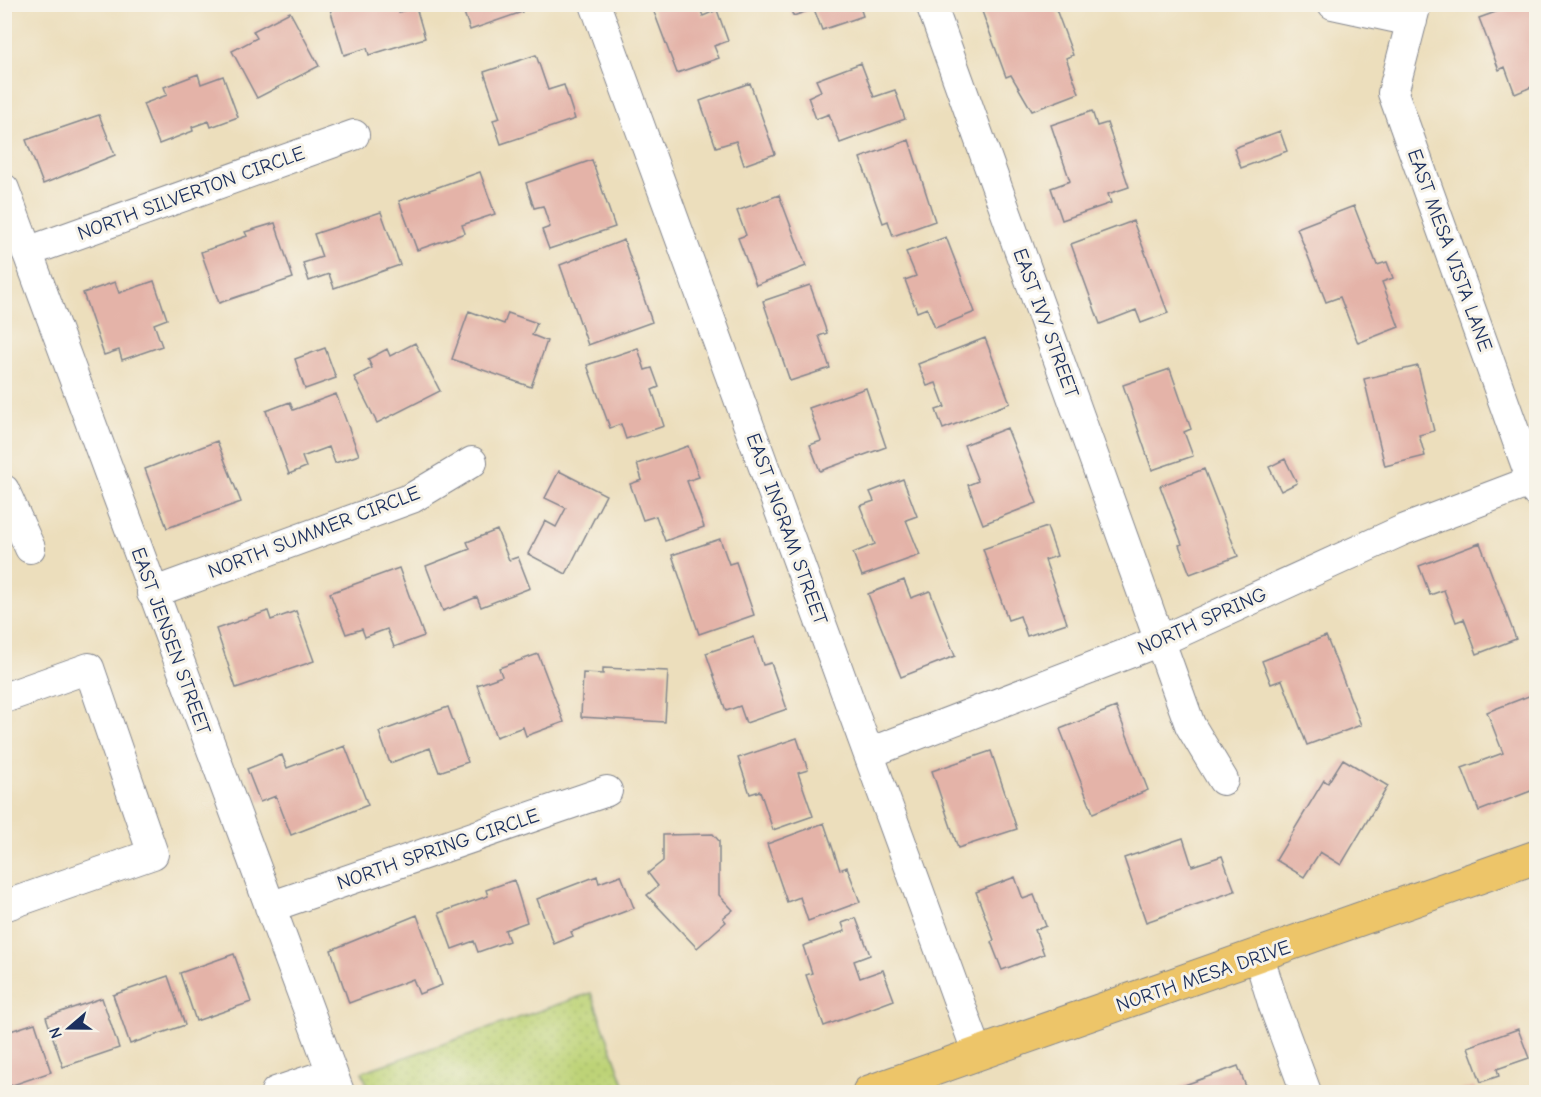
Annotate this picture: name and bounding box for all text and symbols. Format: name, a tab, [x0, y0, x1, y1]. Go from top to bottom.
street label: NORTH SILVERTON CIRCLE	[74, 141, 308, 245]
street label: EAST MESA VISTA LANE	[1403, 146, 1497, 354]
street label: EAST IVY STREET	[1008, 245, 1084, 401]
street label: EAST INGRAM STREET	[742, 430, 833, 628]
street label: NORTH SUMMER CIRCLE	[205, 481, 423, 583]
street label: EAST JENSEN STREET	[126, 544, 216, 738]
street label: NORTH SPRING	[1134, 582, 1270, 660]
street label: NORTH SPRING CIRCLE	[334, 804, 542, 894]
street label: NORTH MESA DRIVE	[1113, 935, 1293, 1017]
north arrow	[39, 998, 99, 1058]
text: N	[46, 1025, 66, 1041]

